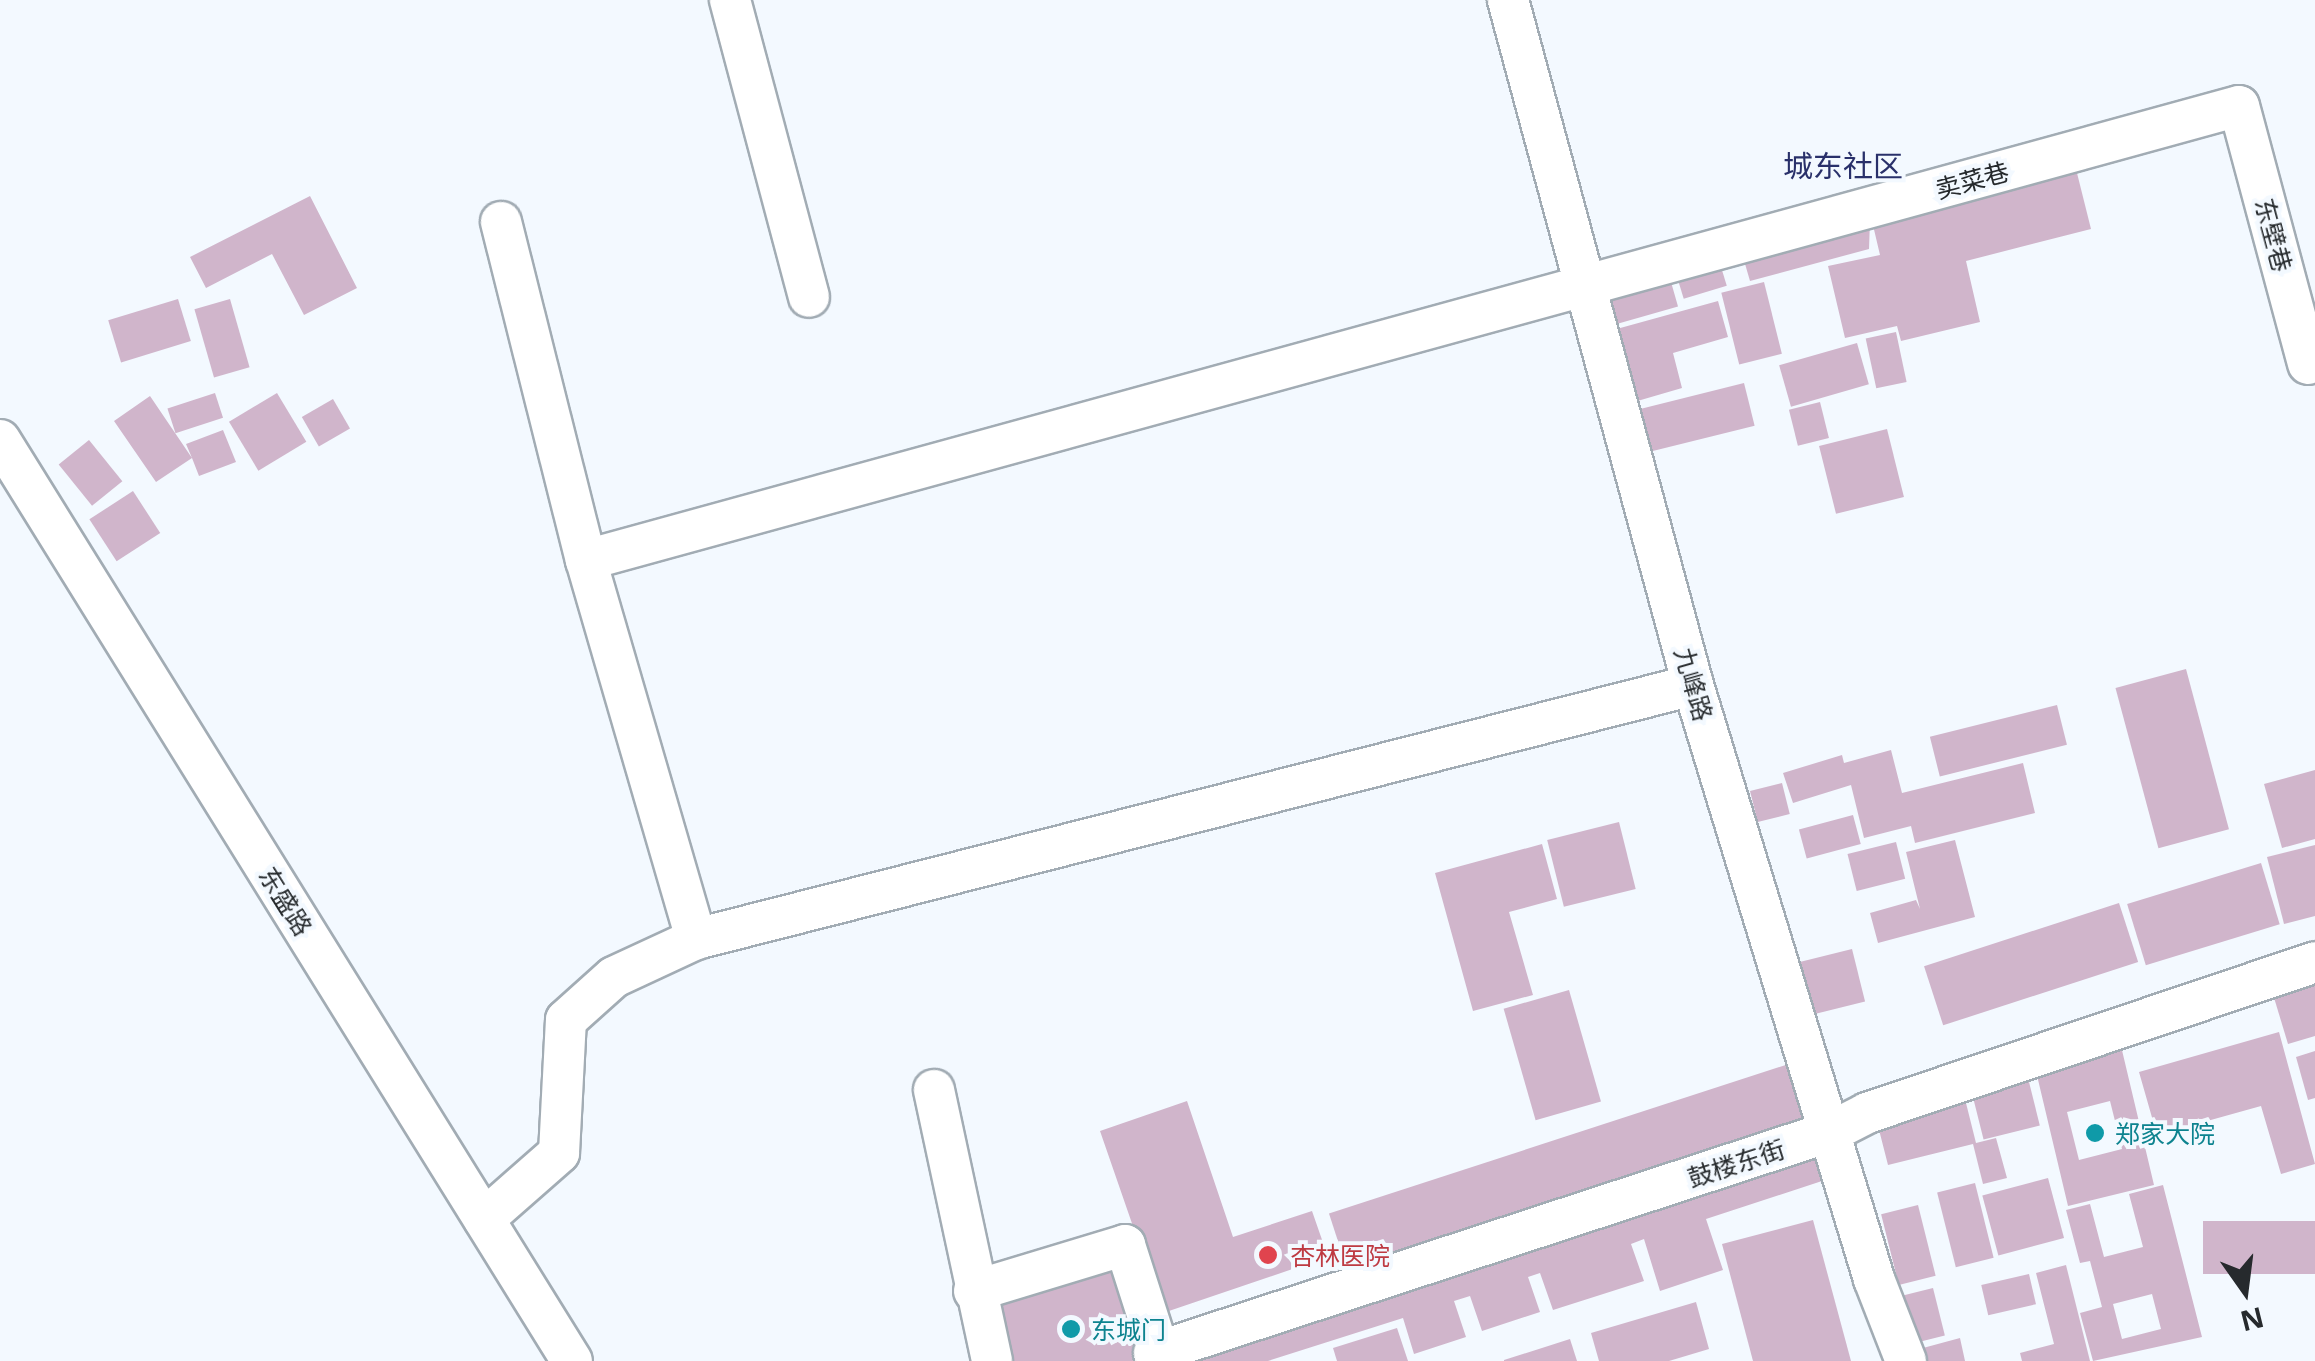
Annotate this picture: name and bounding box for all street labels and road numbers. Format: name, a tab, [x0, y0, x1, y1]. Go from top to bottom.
street label: 卖菜巷	[1932, 156, 2012, 204]
street label: 东壁巷	[2250, 195, 2298, 275]
street label: 九峰路	[1669, 644, 1719, 724]
street label: 东盛路	[253, 861, 319, 941]
street label: 鼓楼东街	[1684, 1133, 1788, 1193]

